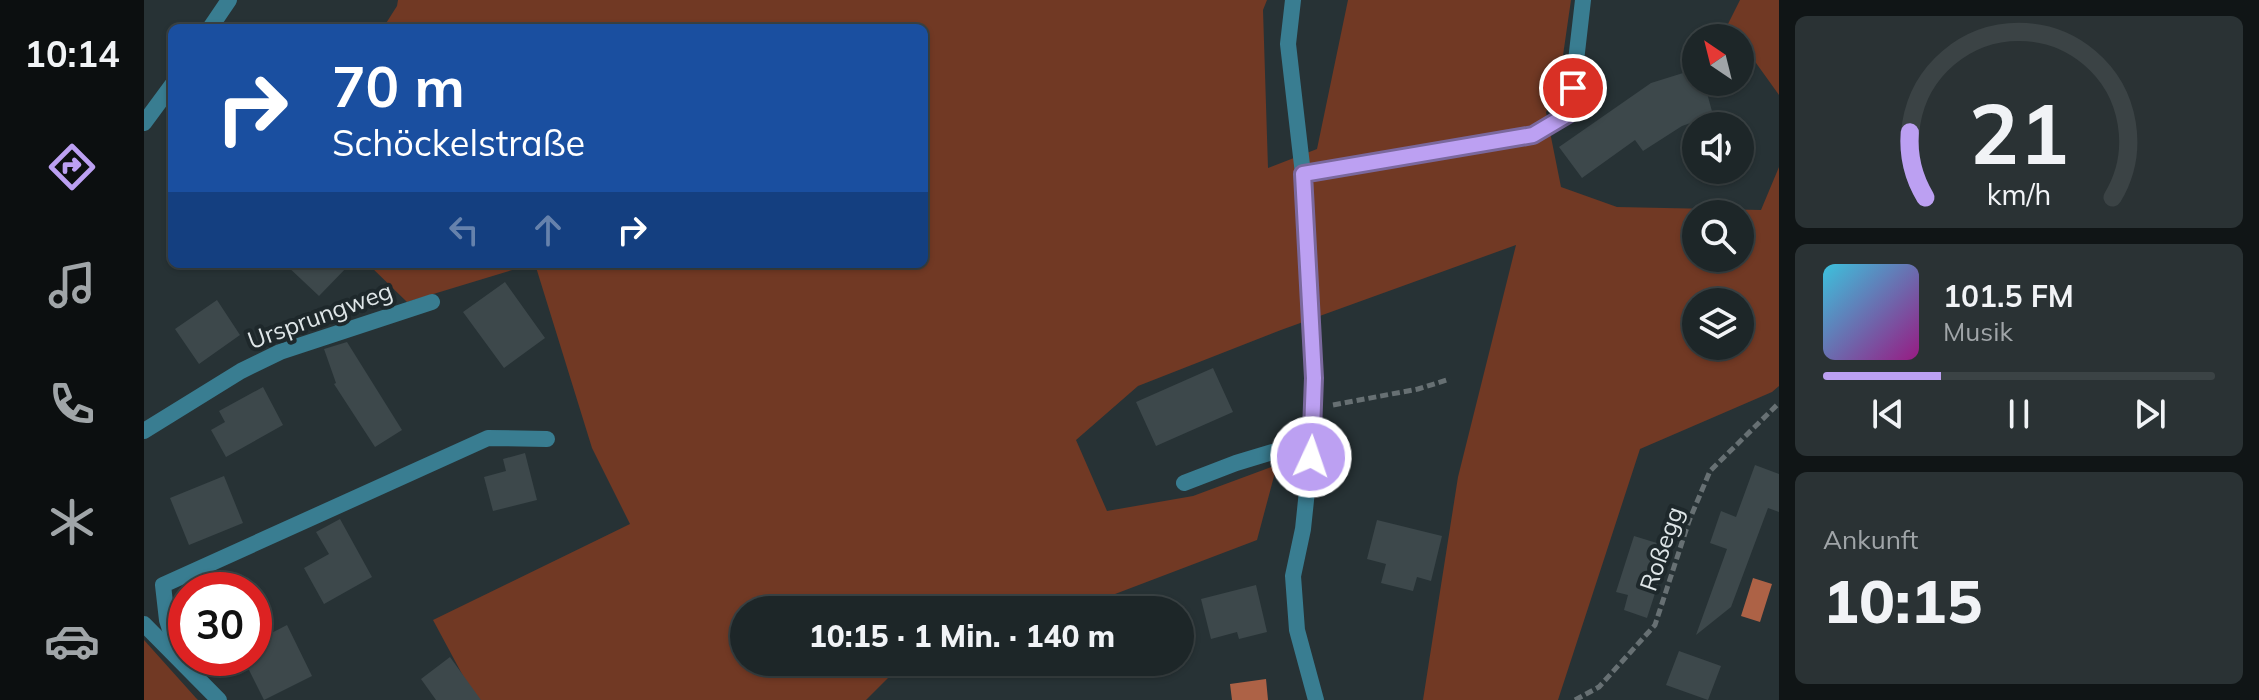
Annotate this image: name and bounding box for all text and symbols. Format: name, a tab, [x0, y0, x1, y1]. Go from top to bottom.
north arrow	[1682, 24, 1754, 96]
map controls	[1682, 24, 1754, 360]
text: 10:14	[24, 31, 120, 76]
text: 70 m	[332, 51, 465, 121]
pin	[1539, 54, 1607, 122]
icon: right	[200, 56, 304, 160]
icon: arrive	[1551, 66, 1595, 110]
text: 21	[1969, 80, 2069, 185]
button: sound	[1682, 112, 1754, 184]
text: Schöckelstraße	[332, 120, 585, 165]
icon: directions	[44, 139, 100, 195]
text: km/h	[1987, 176, 2051, 212]
button: search	[1682, 200, 1754, 272]
icon: left	[442, 208, 486, 252]
icon: ahead	[526, 208, 570, 252]
icon: right	[610, 208, 654, 252]
icon: music	[44, 257, 100, 313]
street label: Ursprungweg	[243, 275, 396, 355]
text: 101.5 FM	[1943, 277, 2074, 315]
button: layers	[1682, 288, 1754, 360]
text: Musik	[1943, 315, 2013, 348]
icon: phone	[44, 376, 100, 432]
icon: previous	[1866, 392, 1910, 436]
icon: pause	[1997, 392, 2041, 436]
icon: next	[2128, 392, 2172, 436]
position arrow	[1269, 415, 1353, 499]
icon: climate	[44, 494, 100, 550]
street label: Roßegg	[1633, 503, 1689, 595]
text: Ankunft	[1823, 523, 1918, 556]
text: 10:15	[1823, 563, 1983, 638]
speed limit sign: 30	[168, 572, 272, 676]
icon: car	[44, 613, 100, 669]
text: 10:15 · 1 Min. · 140 m	[809, 617, 1115, 655]

